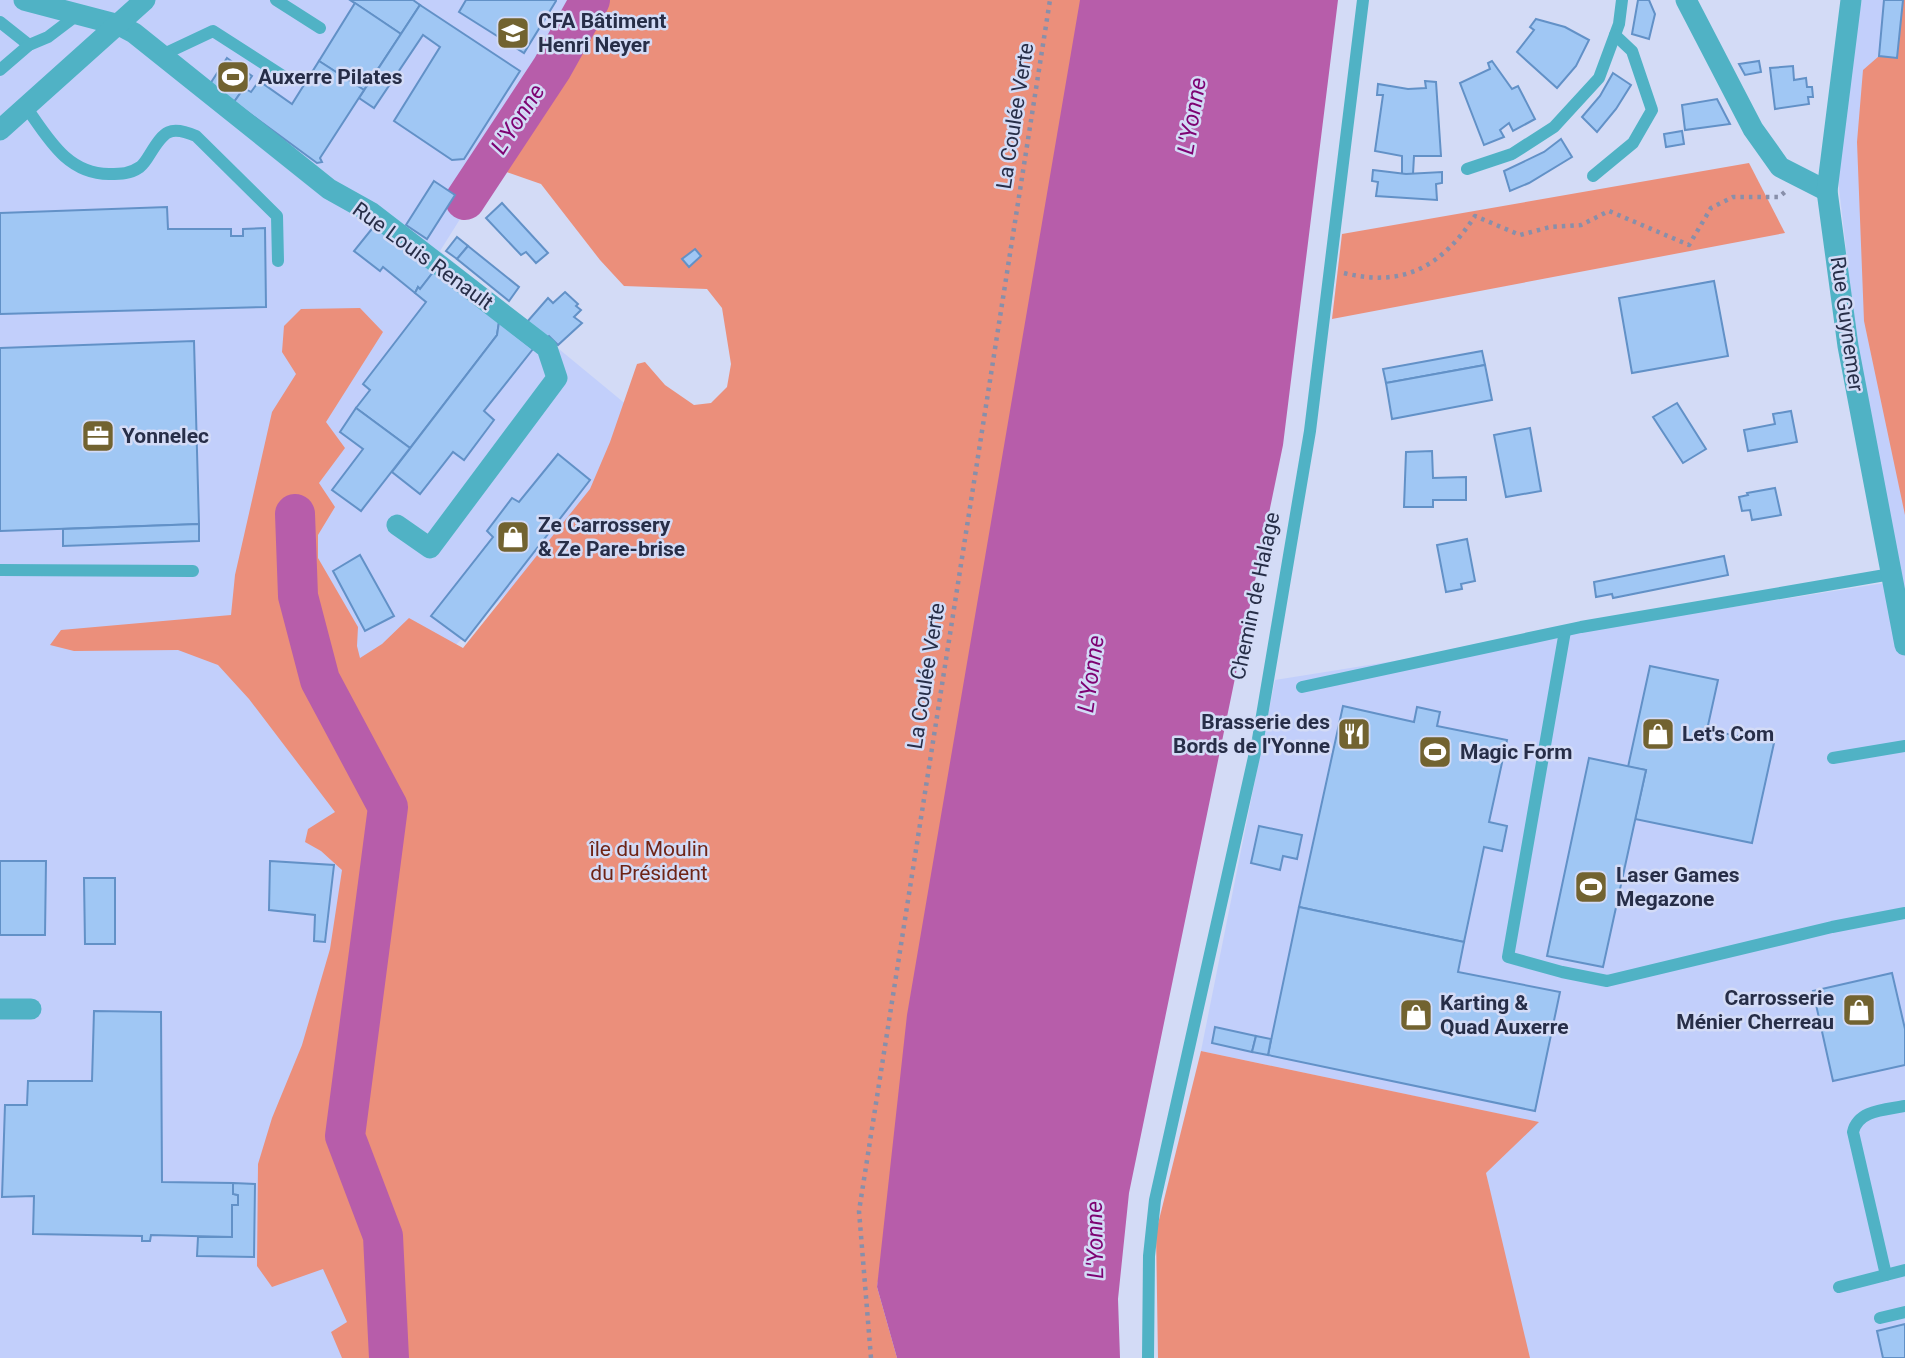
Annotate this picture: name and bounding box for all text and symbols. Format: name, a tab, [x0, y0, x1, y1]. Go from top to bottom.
place label: CFA Bâtiment Henri Neyer	[538, 9, 666, 57]
school or university icon: CFA Bâtiment Henri Neyer	[494, 14, 532, 52]
street label: La Coulée Verte	[992, 41, 1038, 191]
sports icon: Auxerre Pilates	[214, 58, 252, 96]
place label: Auxerre Pilates	[258, 65, 403, 89]
water label: L'Yonne	[1172, 75, 1212, 157]
water label: L'Yonne	[485, 79, 551, 159]
street label: Rue Louis Renault	[348, 197, 498, 315]
street label: Rue Guynemer	[1826, 255, 1868, 393]
office icon: Yonnelec	[79, 417, 117, 455]
place label: Yonnelec	[122, 424, 209, 448]
street label: Chemin de Halage	[1226, 510, 1284, 682]
place label: Ze Carrossery & Ze Pare-brise	[538, 513, 685, 561]
shop icon: Ze Carrossery & Ze Pare-brise	[494, 518, 532, 556]
street label: La Coulée Verte	[903, 601, 949, 751]
water label: L'Yonne	[1072, 633, 1110, 714]
place label: Brasserie des Bords de l'Yonne	[1173, 710, 1330, 758]
restaurant icon: Brasserie des Bords de l'Yonne	[1335, 715, 1373, 753]
shop icon: Let's Com	[1639, 715, 1677, 753]
place label: Let's Com	[1682, 722, 1774, 746]
sports icon: Magic Form	[1416, 733, 1454, 771]
place label: Magic Form	[1460, 740, 1572, 764]
park label: île du Moulin du Président	[589, 837, 708, 885]
place label: Laser Games Megazone	[1616, 863, 1740, 911]
sports icon: Laser Games Megazone	[1572, 868, 1610, 906]
place label: Carrosserie Ménier Cherreau	[1676, 986, 1834, 1034]
place label: Karting & Quad Auxerre	[1440, 991, 1569, 1039]
shop icon: Carrosserie Ménier Cherreau	[1840, 991, 1878, 1029]
shop icon: Karting & Quad Auxerre	[1397, 996, 1435, 1034]
water label: L'Yonne	[1081, 1201, 1109, 1279]

